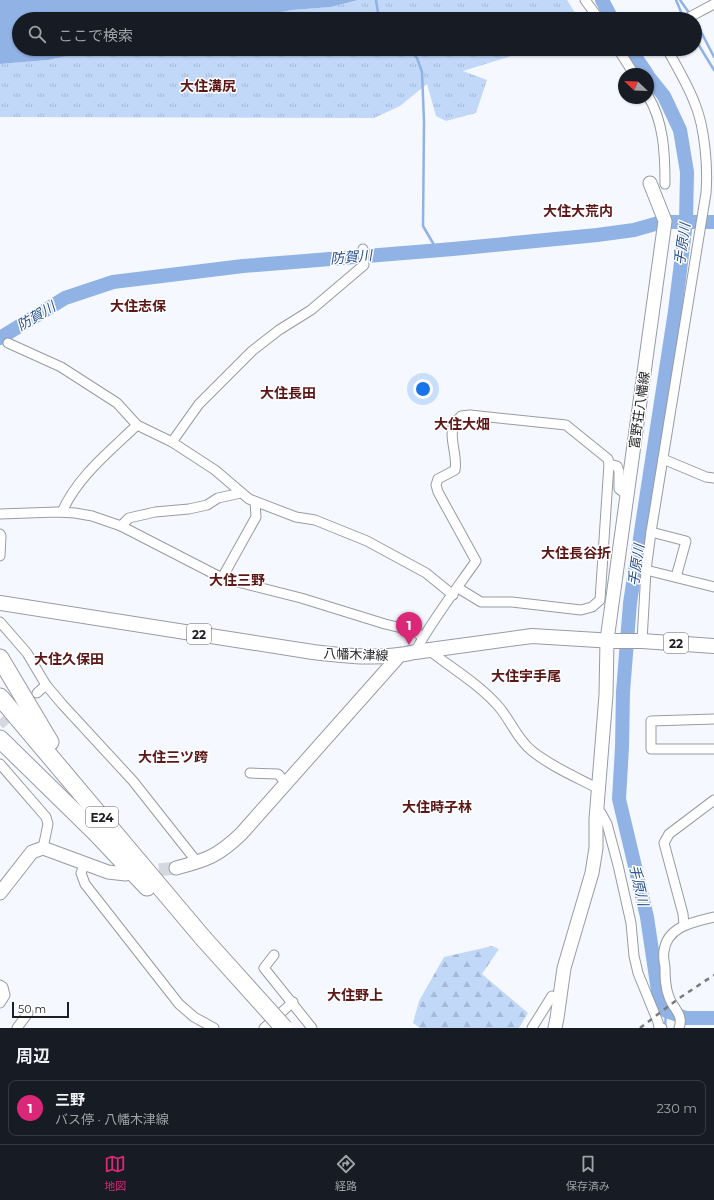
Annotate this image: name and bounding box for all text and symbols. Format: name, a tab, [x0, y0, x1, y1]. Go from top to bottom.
search box	[12, 12, 702, 56]
icon: search	[26, 23, 48, 45]
text: ここで検索	[58, 26, 133, 45]
north arrow	[618, 68, 654, 104]
district label: 大住溝尻	[180, 77, 236, 95]
district label: 大住大荒内	[543, 202, 613, 220]
water label: 手原川	[670, 220, 694, 266]
water label: 防賀川	[329, 246, 375, 268]
water label: 防賀川	[13, 296, 60, 335]
district label: 大住志保	[110, 297, 166, 315]
street label: 富野荘八幡線	[626, 370, 652, 450]
your location	[413, 379, 433, 399]
district label: 大住長田	[260, 384, 316, 402]
district label: 大住大畑	[434, 415, 490, 433]
water label: 手原川	[624, 541, 648, 587]
district label: 大住長谷折	[541, 544, 611, 562]
district label: 大住三野	[209, 571, 265, 589]
pin: 1	[396, 612, 422, 645]
road number: 22	[187, 624, 211, 644]
road number: 22	[664, 633, 688, 653]
street label: 八幡木津線	[323, 645, 389, 663]
district label: 大住久保田	[34, 650, 104, 668]
district label: 大住宇手尾	[491, 667, 561, 685]
district label: 大住三ツ跨	[138, 748, 208, 766]
district label: 大住時子林	[402, 798, 472, 816]
road number: E24	[86, 807, 118, 827]
water label: 手原川	[626, 863, 653, 909]
district label: 大住野上	[327, 986, 383, 1004]
scale bar	[12, 1000, 69, 1019]
text: 50 m	[18, 1002, 46, 1016]
text: 周辺	[16, 1046, 50, 1066]
text: 三野	[55, 1090, 85, 1109]
text: 1	[27, 1100, 33, 1116]
text: 230 m	[656, 1100, 697, 1116]
text: バス停 · 八幡木津線	[55, 1111, 169, 1127]
tab: 地図	[104, 1153, 126, 1193]
tab: 経路	[335, 1153, 357, 1193]
tab: 保存済み	[566, 1153, 610, 1193]

